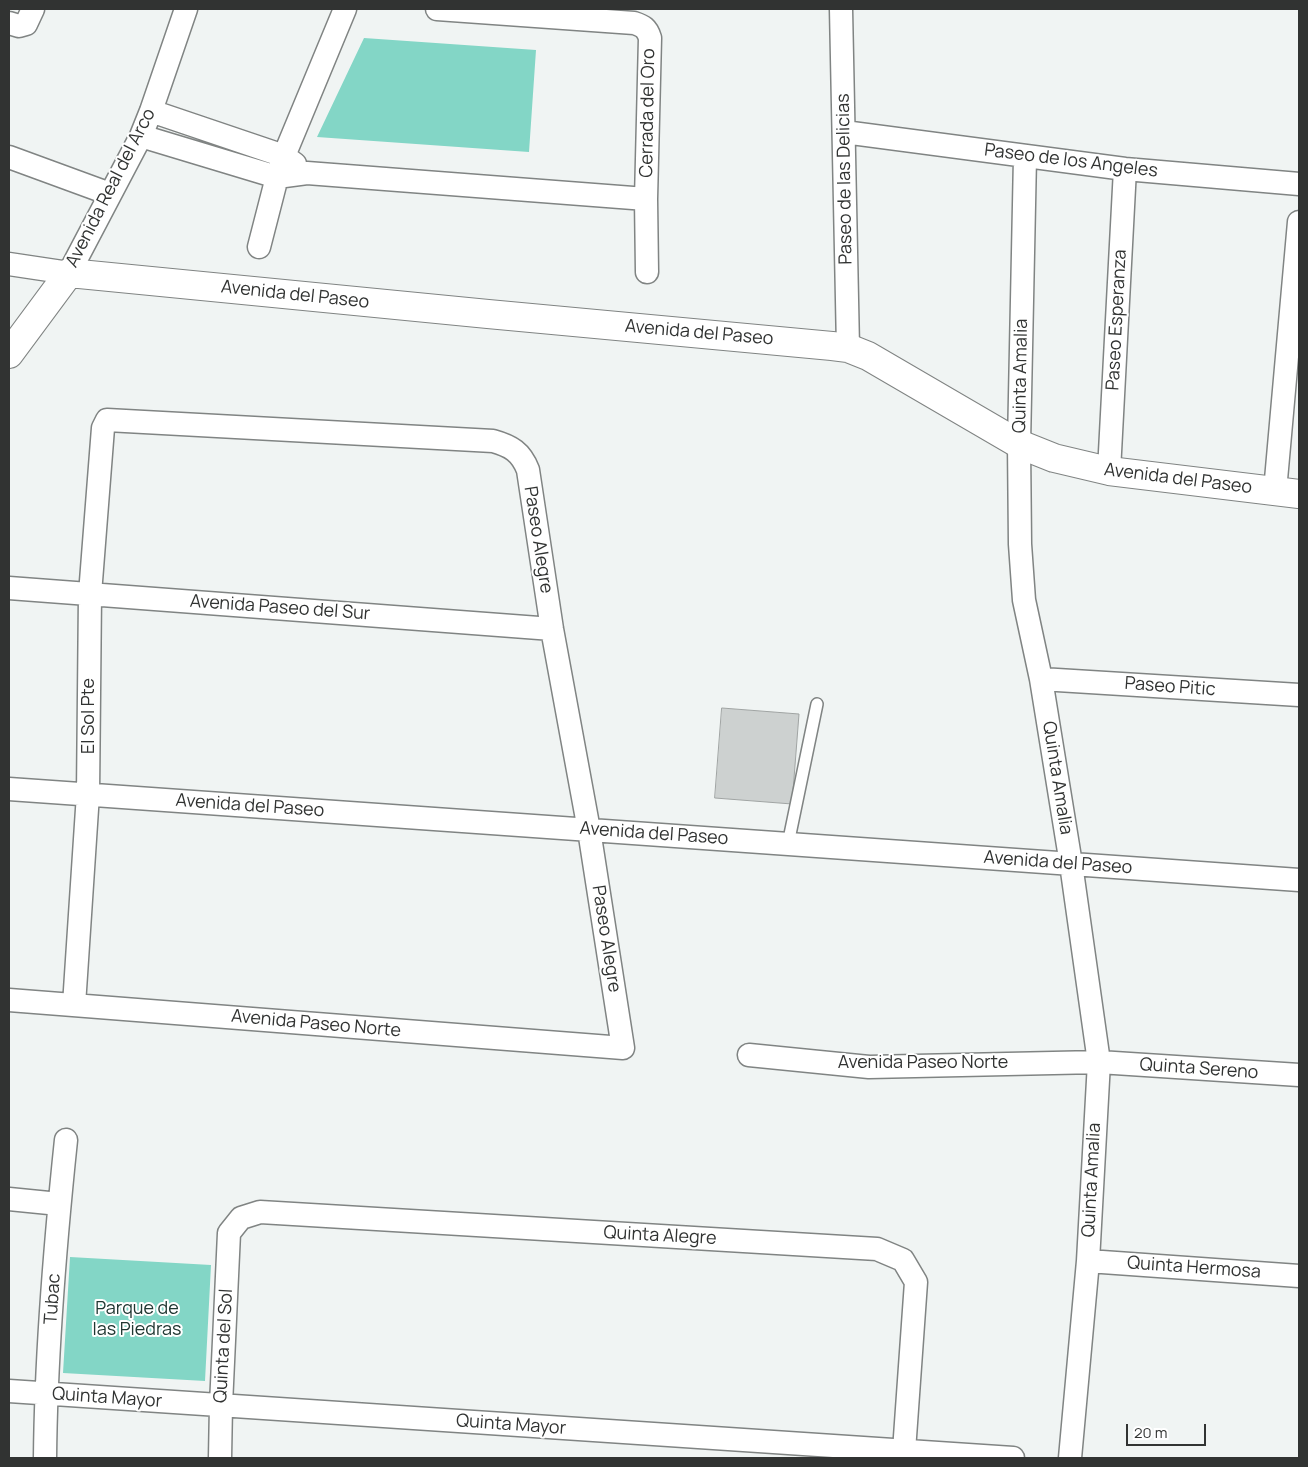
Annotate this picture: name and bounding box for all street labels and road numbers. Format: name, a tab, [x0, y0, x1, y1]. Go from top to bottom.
street label: Cerrada del Oro	[636, 48, 660, 178]
street label: Paseo de las Delicias	[833, 93, 857, 265]
street label: Avenida Real del Arco	[62, 105, 160, 271]
street label: Paseo de los Angeles	[983, 140, 1159, 182]
street label: Paseo Esperanza	[1103, 249, 1131, 391]
street label: Avenida del Paseo	[220, 276, 370, 314]
street label: Avenida del Paseo	[624, 316, 774, 350]
street label: Quinta Amalia	[1009, 319, 1033, 433]
street label: Avenida del Paseo	[1103, 459, 1253, 499]
street label: Paseo Alegre	[519, 485, 557, 595]
street label: Avenida Paseo del Sur	[189, 591, 371, 625]
street label: Paseo Pitic	[1124, 673, 1216, 701]
street label: El Sol Pte	[78, 678, 100, 754]
street label: Quinta Amalia	[1037, 720, 1077, 836]
street label: Avenida del Paseo	[175, 790, 325, 822]
street label: Avenida del Paseo	[579, 818, 729, 850]
street label: Avenida del Paseo	[983, 847, 1133, 879]
street label: Paseo Alegre	[587, 884, 625, 994]
street label: Avenida Paseo Norte	[230, 1006, 402, 1042]
street label: Avenida Paseo Norte	[838, 1052, 1008, 1074]
street label: Quinta Sereno	[1139, 1054, 1259, 1084]
street label: Quinta Amalia	[1078, 1122, 1106, 1238]
street label: Quinta Alegre	[603, 1222, 717, 1250]
street label: Quinta Hermosa	[1126, 1253, 1262, 1283]
street label: Tubac	[40, 1273, 66, 1325]
street label: Quinta del Sol	[210, 1288, 238, 1404]
street label: Quinta Mayor	[51, 1383, 163, 1413]
street label: Quinta Mayor	[455, 1410, 567, 1440]

